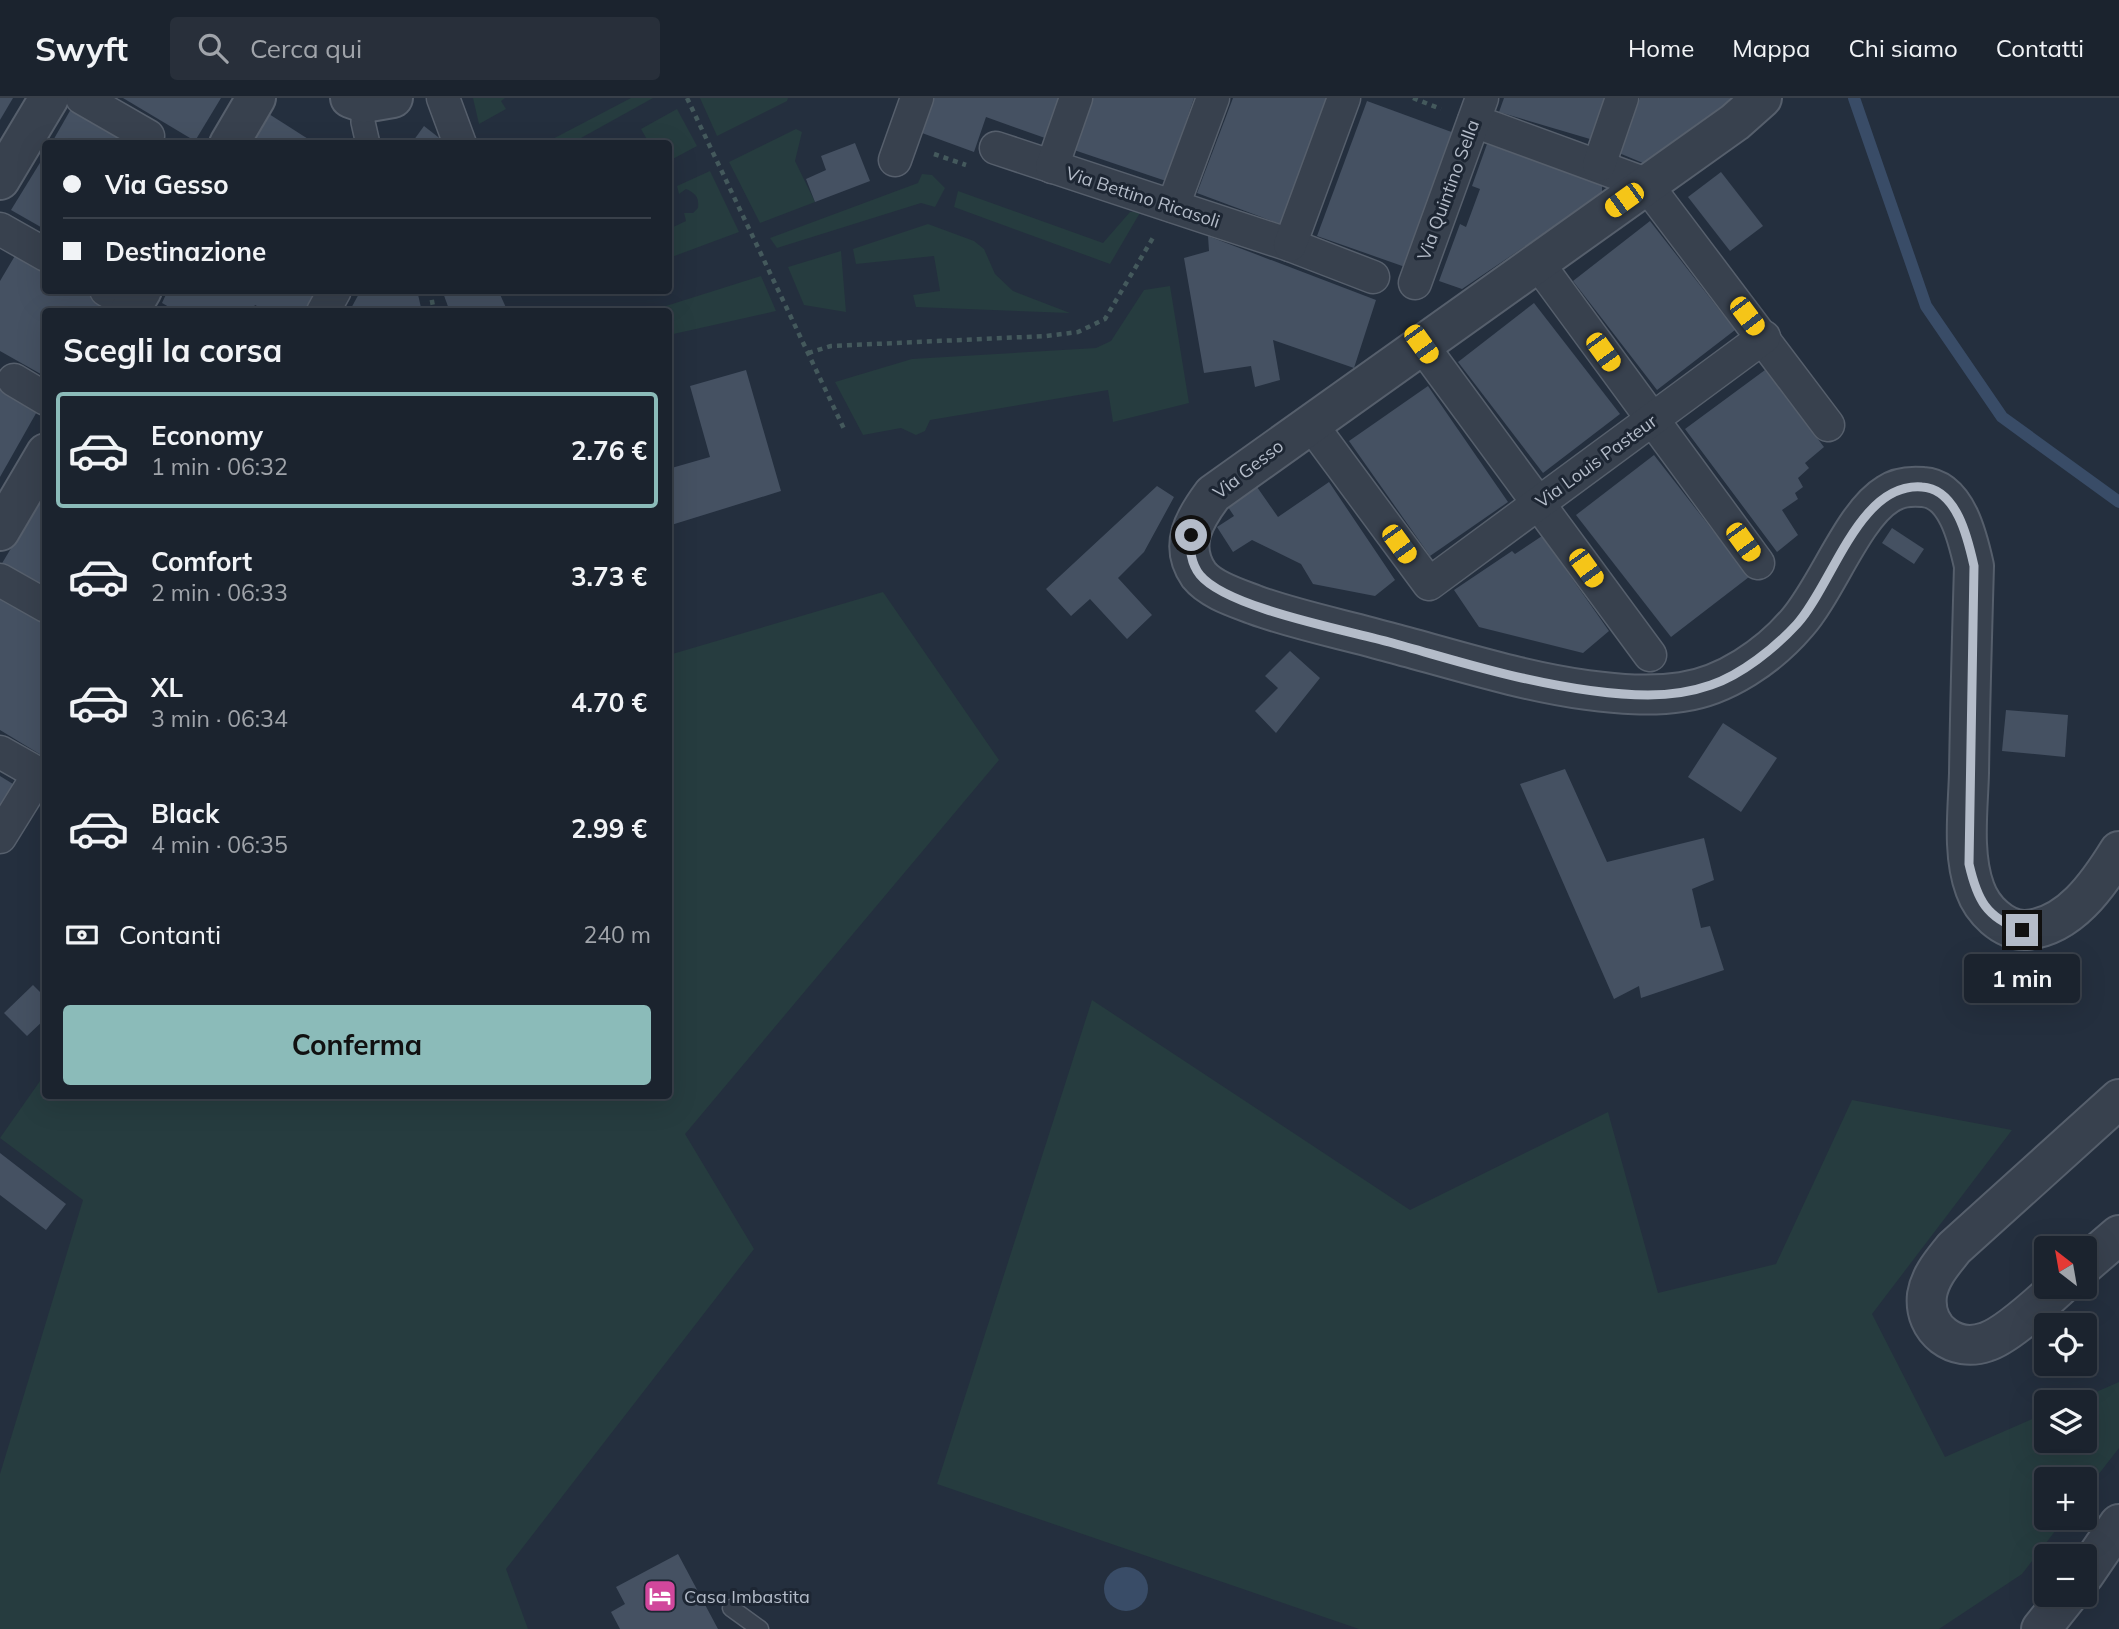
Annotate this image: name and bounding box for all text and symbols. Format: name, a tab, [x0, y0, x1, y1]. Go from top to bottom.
search box	[170, 17, 660, 80]
text: Swyft	[35, 28, 128, 69]
icon: search	[194, 29, 232, 67]
text: Cerca qui	[250, 32, 362, 65]
text: Home	[1628, 33, 1694, 63]
text: Mappa	[1732, 33, 1810, 63]
text: Chi siamo	[1848, 33, 1958, 63]
text: Contatti	[1996, 33, 2084, 63]
street label: Via Quintino Sella	[1412, 117, 1484, 263]
street label: Via Bettino Ricasoli	[1063, 161, 1223, 233]
text: Via Gesso	[105, 168, 229, 201]
car	[1601, 179, 1648, 221]
text: Destinazione	[105, 235, 266, 268]
car	[1726, 293, 1769, 339]
car	[1401, 321, 1442, 367]
car	[1583, 329, 1624, 375]
text: Scegli la corsa	[63, 330, 282, 370]
street label: Via Louis Pasteur	[1531, 409, 1662, 513]
icon: car	[67, 419, 130, 482]
text: Economy	[151, 419, 263, 452]
text: 2.76 €	[571, 434, 647, 467]
street label: Via Gesso	[1208, 434, 1288, 504]
text: 1 min · 06:32	[151, 452, 288, 481]
route start	[1175, 519, 1207, 551]
car	[1723, 519, 1764, 565]
car	[1379, 521, 1420, 567]
icon: car	[67, 545, 130, 608]
text: Comfort	[151, 545, 252, 578]
car	[1566, 545, 1607, 591]
text: 3.73 €	[571, 560, 647, 593]
text: 2 min · 06:33	[151, 578, 288, 607]
icon: car	[67, 671, 130, 734]
text: XL	[151, 671, 183, 704]
text: 4.70 €	[571, 686, 647, 719]
text: 3 min · 06:34	[151, 704, 288, 733]
icon: car	[67, 797, 130, 860]
text: Black	[151, 797, 219, 830]
text: 2.99 €	[571, 812, 647, 845]
text: 4 min · 06:35	[151, 830, 288, 859]
route end	[2006, 914, 2038, 946]
icon: cash	[63, 916, 101, 954]
text: Contanti	[119, 918, 221, 951]
text: 240 m	[583, 920, 651, 949]
callout: 1 min	[1964, 954, 2080, 1004]
text: 1 min	[1992, 964, 2052, 993]
button: Conferma	[63, 1005, 651, 1085]
north arrow	[2034, 1236, 2096, 1298]
map controls	[2034, 1236, 2097, 1607]
button: locate	[2034, 1313, 2097, 1376]
button: layers	[2034, 1390, 2097, 1453]
button: +	[2034, 1467, 2097, 1530]
button: −	[2034, 1544, 2097, 1607]
hotel icon: Casa Imbastita	[641, 1577, 679, 1615]
place label: Casa Imbastita	[684, 1585, 810, 1608]

